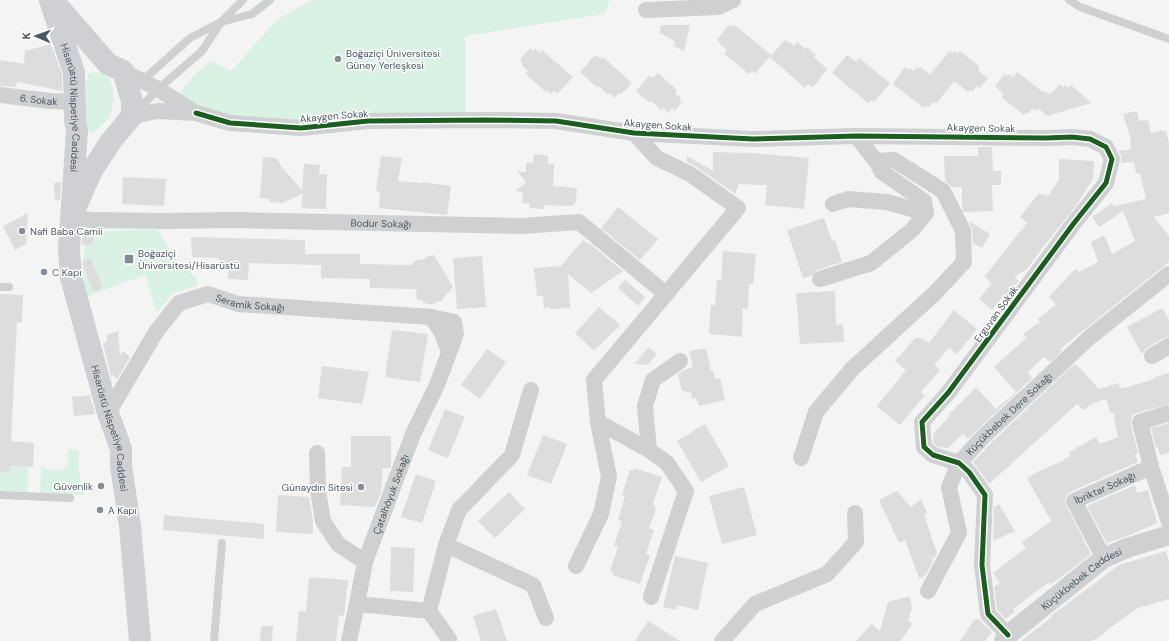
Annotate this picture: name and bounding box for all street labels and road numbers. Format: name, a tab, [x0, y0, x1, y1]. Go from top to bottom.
street label: Hisarüstü Nispetiye Caddesi	[58, 41, 83, 173]
street label: 6. Sokak	[19, 91, 58, 108]
street label: Akaygen Sokak	[299, 107, 369, 125]
street label: Akaygen Sokak	[623, 116, 693, 134]
street label: Akaygen Sokak	[946, 121, 1016, 135]
street label: Bodur Sokağı	[351, 216, 411, 230]
street label: Erguvan Sokak	[971, 283, 1021, 345]
street label: Seramik Sokağı	[214, 291, 285, 314]
street label: Hisarüstü Nispetiye Caddesi	[89, 363, 131, 492]
street label: Küçükbebek Dere Sokağı	[963, 370, 1055, 458]
street label: Çatalhöyuk Sokağı	[370, 452, 411, 536]
street label: İbriktar Sokağı	[1072, 468, 1137, 507]
street label: Küçükbebek Caddesi	[1038, 545, 1124, 613]

